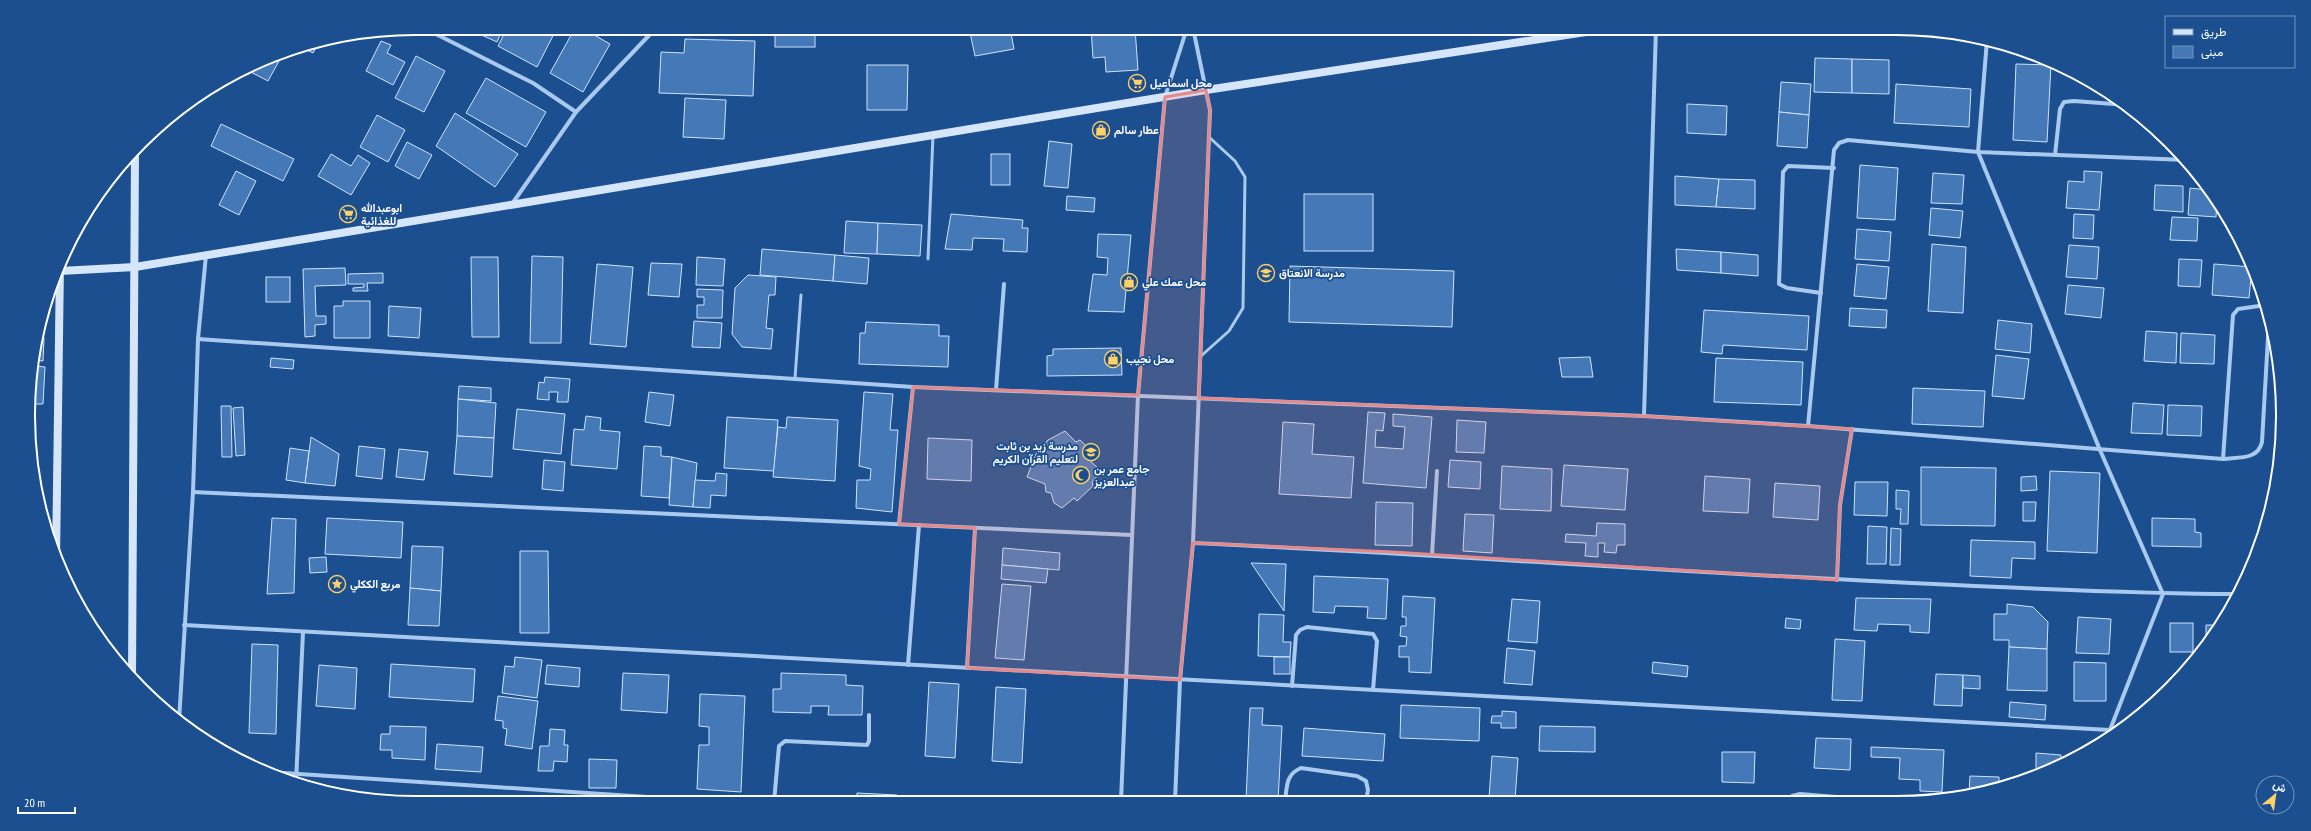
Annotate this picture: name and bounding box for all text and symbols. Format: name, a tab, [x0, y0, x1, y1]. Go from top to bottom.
legend	[2165, 16, 2295, 68]
text: طريق	[2201, 24, 2227, 40]
text: مبنى	[2201, 44, 2223, 60]
supermarket icon: محل اسماعيل	[1127, 73, 1147, 93]
place label: محل اسماعيل	[1150, 76, 1212, 90]
shop icon: عطار سالم	[1091, 120, 1111, 140]
place label: عطار سالم	[1114, 123, 1159, 138]
place label: ابوعبدالله للغذائية	[361, 201, 402, 228]
supermarket icon: ابوعبدالله للغذائية	[338, 204, 358, 224]
school or university icon: مدرسة الانعتاق	[1256, 263, 1276, 283]
place label: مدرسة الانعتاق	[1279, 266, 1345, 280]
shop icon: محل عمك علي	[1119, 272, 1139, 292]
place label: محل عمك علي	[1142, 275, 1206, 291]
shop icon: محل نجيب	[1103, 349, 1123, 369]
place label: محل نجيب	[1126, 352, 1174, 366]
place label: مدرسة زيد بن ثابت لتعليم القرآن الكريم	[993, 439, 1078, 467]
school or university icon: مدرسة زيد بن ثابت لتعليم القرآن الكريم	[1081, 442, 1101, 462]
place label: جامع عمر بن عبدالعزيز	[1093, 462, 1150, 489]
mosque icon: جامع عمر بن عبدالعزيز	[1071, 465, 1091, 485]
place icon: مربع الككلي	[327, 574, 347, 594]
place label: مربع الككلي	[350, 577, 401, 593]
north arrow	[2255, 775, 2295, 815]
text: ش	[2271, 777, 2289, 796]
scale bar	[18, 789, 75, 815]
text: 20 m	[24, 795, 45, 810]

